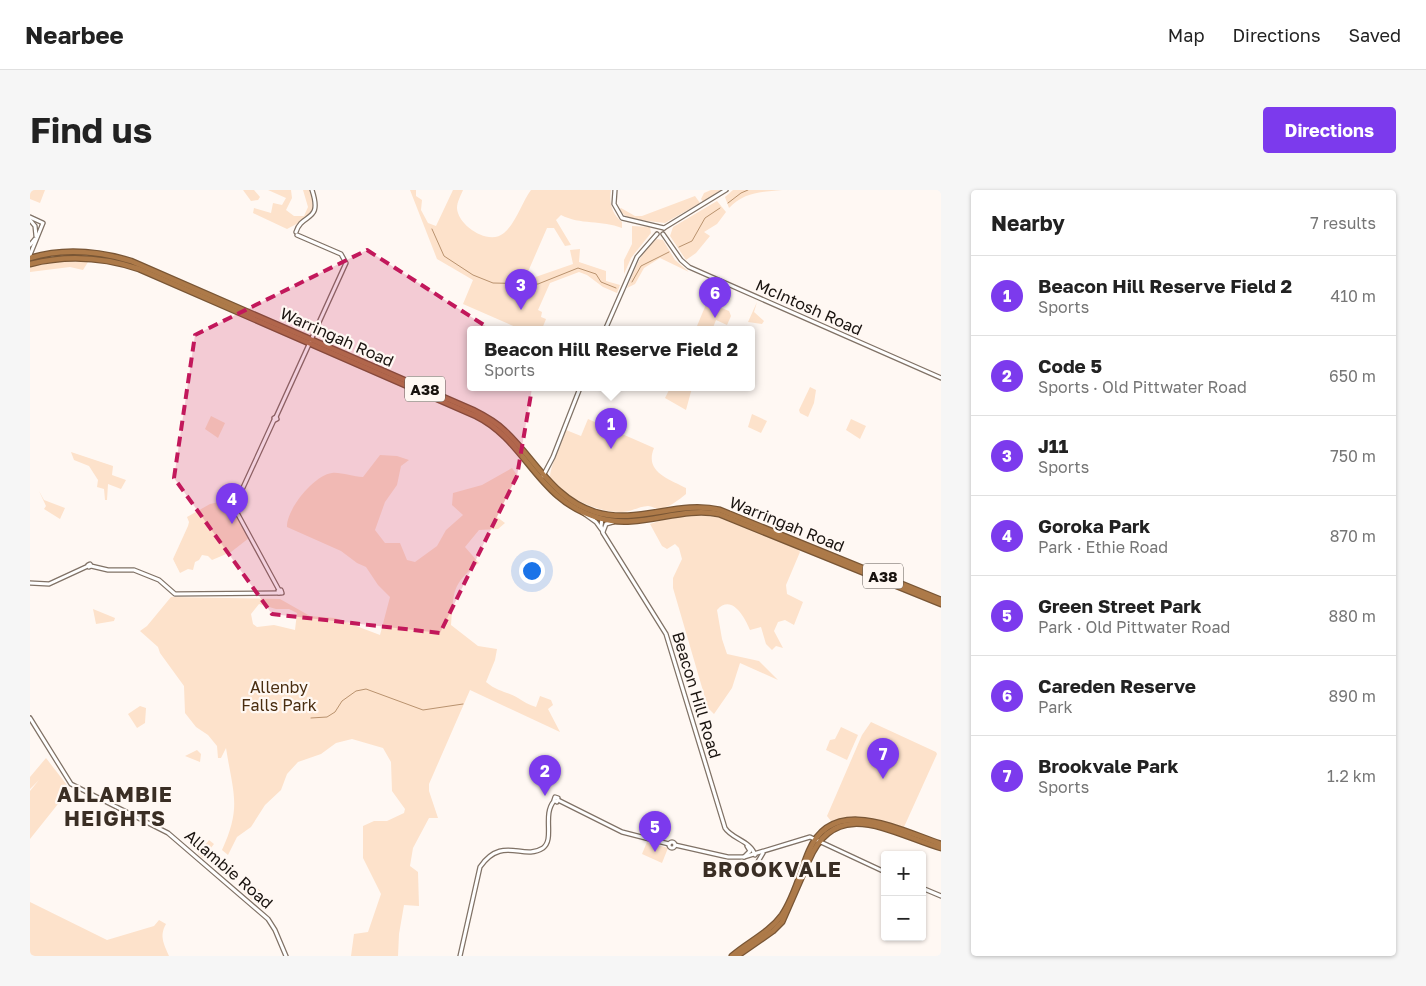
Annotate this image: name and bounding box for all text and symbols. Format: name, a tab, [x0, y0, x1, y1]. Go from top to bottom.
text: Nearbee	[25, 20, 124, 49]
text: Map	[1168, 24, 1204, 46]
text: Directions	[1232, 24, 1320, 46]
text: Saved	[1348, 24, 1401, 46]
button: Directions	[1263, 107, 1396, 153]
text: Find us	[30, 109, 152, 151]
text: Nearby	[991, 210, 1065, 236]
text: 7 results	[1310, 213, 1376, 233]
pin: 3	[505, 269, 537, 310]
text: Beacon Hill Reserve Field 2	[1038, 274, 1292, 297]
street label: McIntosh Road	[753, 275, 865, 339]
pin: 6	[699, 277, 731, 318]
text: 1	[1003, 286, 1011, 306]
text: 410 m	[1330, 286, 1376, 306]
text: Sports	[1038, 297, 1089, 317]
street label: Warringah Road	[277, 303, 397, 371]
popup	[467, 326, 755, 391]
text: Beacon Hill Reserve Field 2	[484, 337, 738, 360]
text: Code 5	[1038, 354, 1102, 377]
text: Sports	[484, 360, 535, 380]
text: 2	[1002, 366, 1012, 386]
text: 650 m	[1329, 366, 1376, 386]
road number: A38	[405, 376, 445, 402]
text: Sports · Old Pittwater Road	[1038, 377, 1247, 397]
pin: 1	[595, 408, 627, 449]
text: J11	[1038, 434, 1068, 457]
text: 3	[1002, 446, 1012, 466]
text: 750 m	[1330, 446, 1376, 466]
text: Sports	[1038, 457, 1089, 477]
pin: 4	[216, 483, 248, 524]
street label: Warringah Road	[727, 492, 847, 556]
text: Goroka Park	[1038, 514, 1150, 537]
text: 4	[1002, 526, 1012, 546]
text: 870 m	[1330, 526, 1376, 546]
text: Park · Ethie Road	[1038, 537, 1168, 557]
your location	[519, 558, 545, 584]
road number: A38	[863, 564, 903, 588]
text: Green Street Park	[1038, 594, 1202, 617]
text: 5	[1002, 606, 1012, 626]
text: 880 m	[1328, 606, 1376, 626]
text: Park · Old Pittwater Road	[1038, 617, 1230, 637]
street label: Beacon Hill Road	[668, 629, 726, 761]
text: Careden Reserve	[1038, 674, 1196, 697]
park label: Allenby Falls Park	[241, 677, 317, 715]
text: 6	[1002, 686, 1012, 706]
text: 890 m	[1328, 686, 1376, 706]
text: Park	[1038, 697, 1073, 717]
pin: 7	[867, 738, 899, 779]
text: Brookvale Park	[1038, 754, 1178, 777]
pin: 2	[529, 755, 561, 796]
text: 7	[1003, 766, 1011, 786]
text: 1.2 km	[1327, 766, 1376, 786]
text: Sports	[1038, 777, 1089, 797]
district label: ALLAMBIE HEIGHTS	[57, 781, 173, 831]
pin: 5	[639, 811, 671, 852]
street label: Allambie Road	[181, 825, 277, 913]
map controls	[881, 851, 926, 941]
button: +	[881, 851, 926, 896]
district label: BROOKVALE	[702, 856, 842, 882]
button: −	[881, 896, 926, 941]

